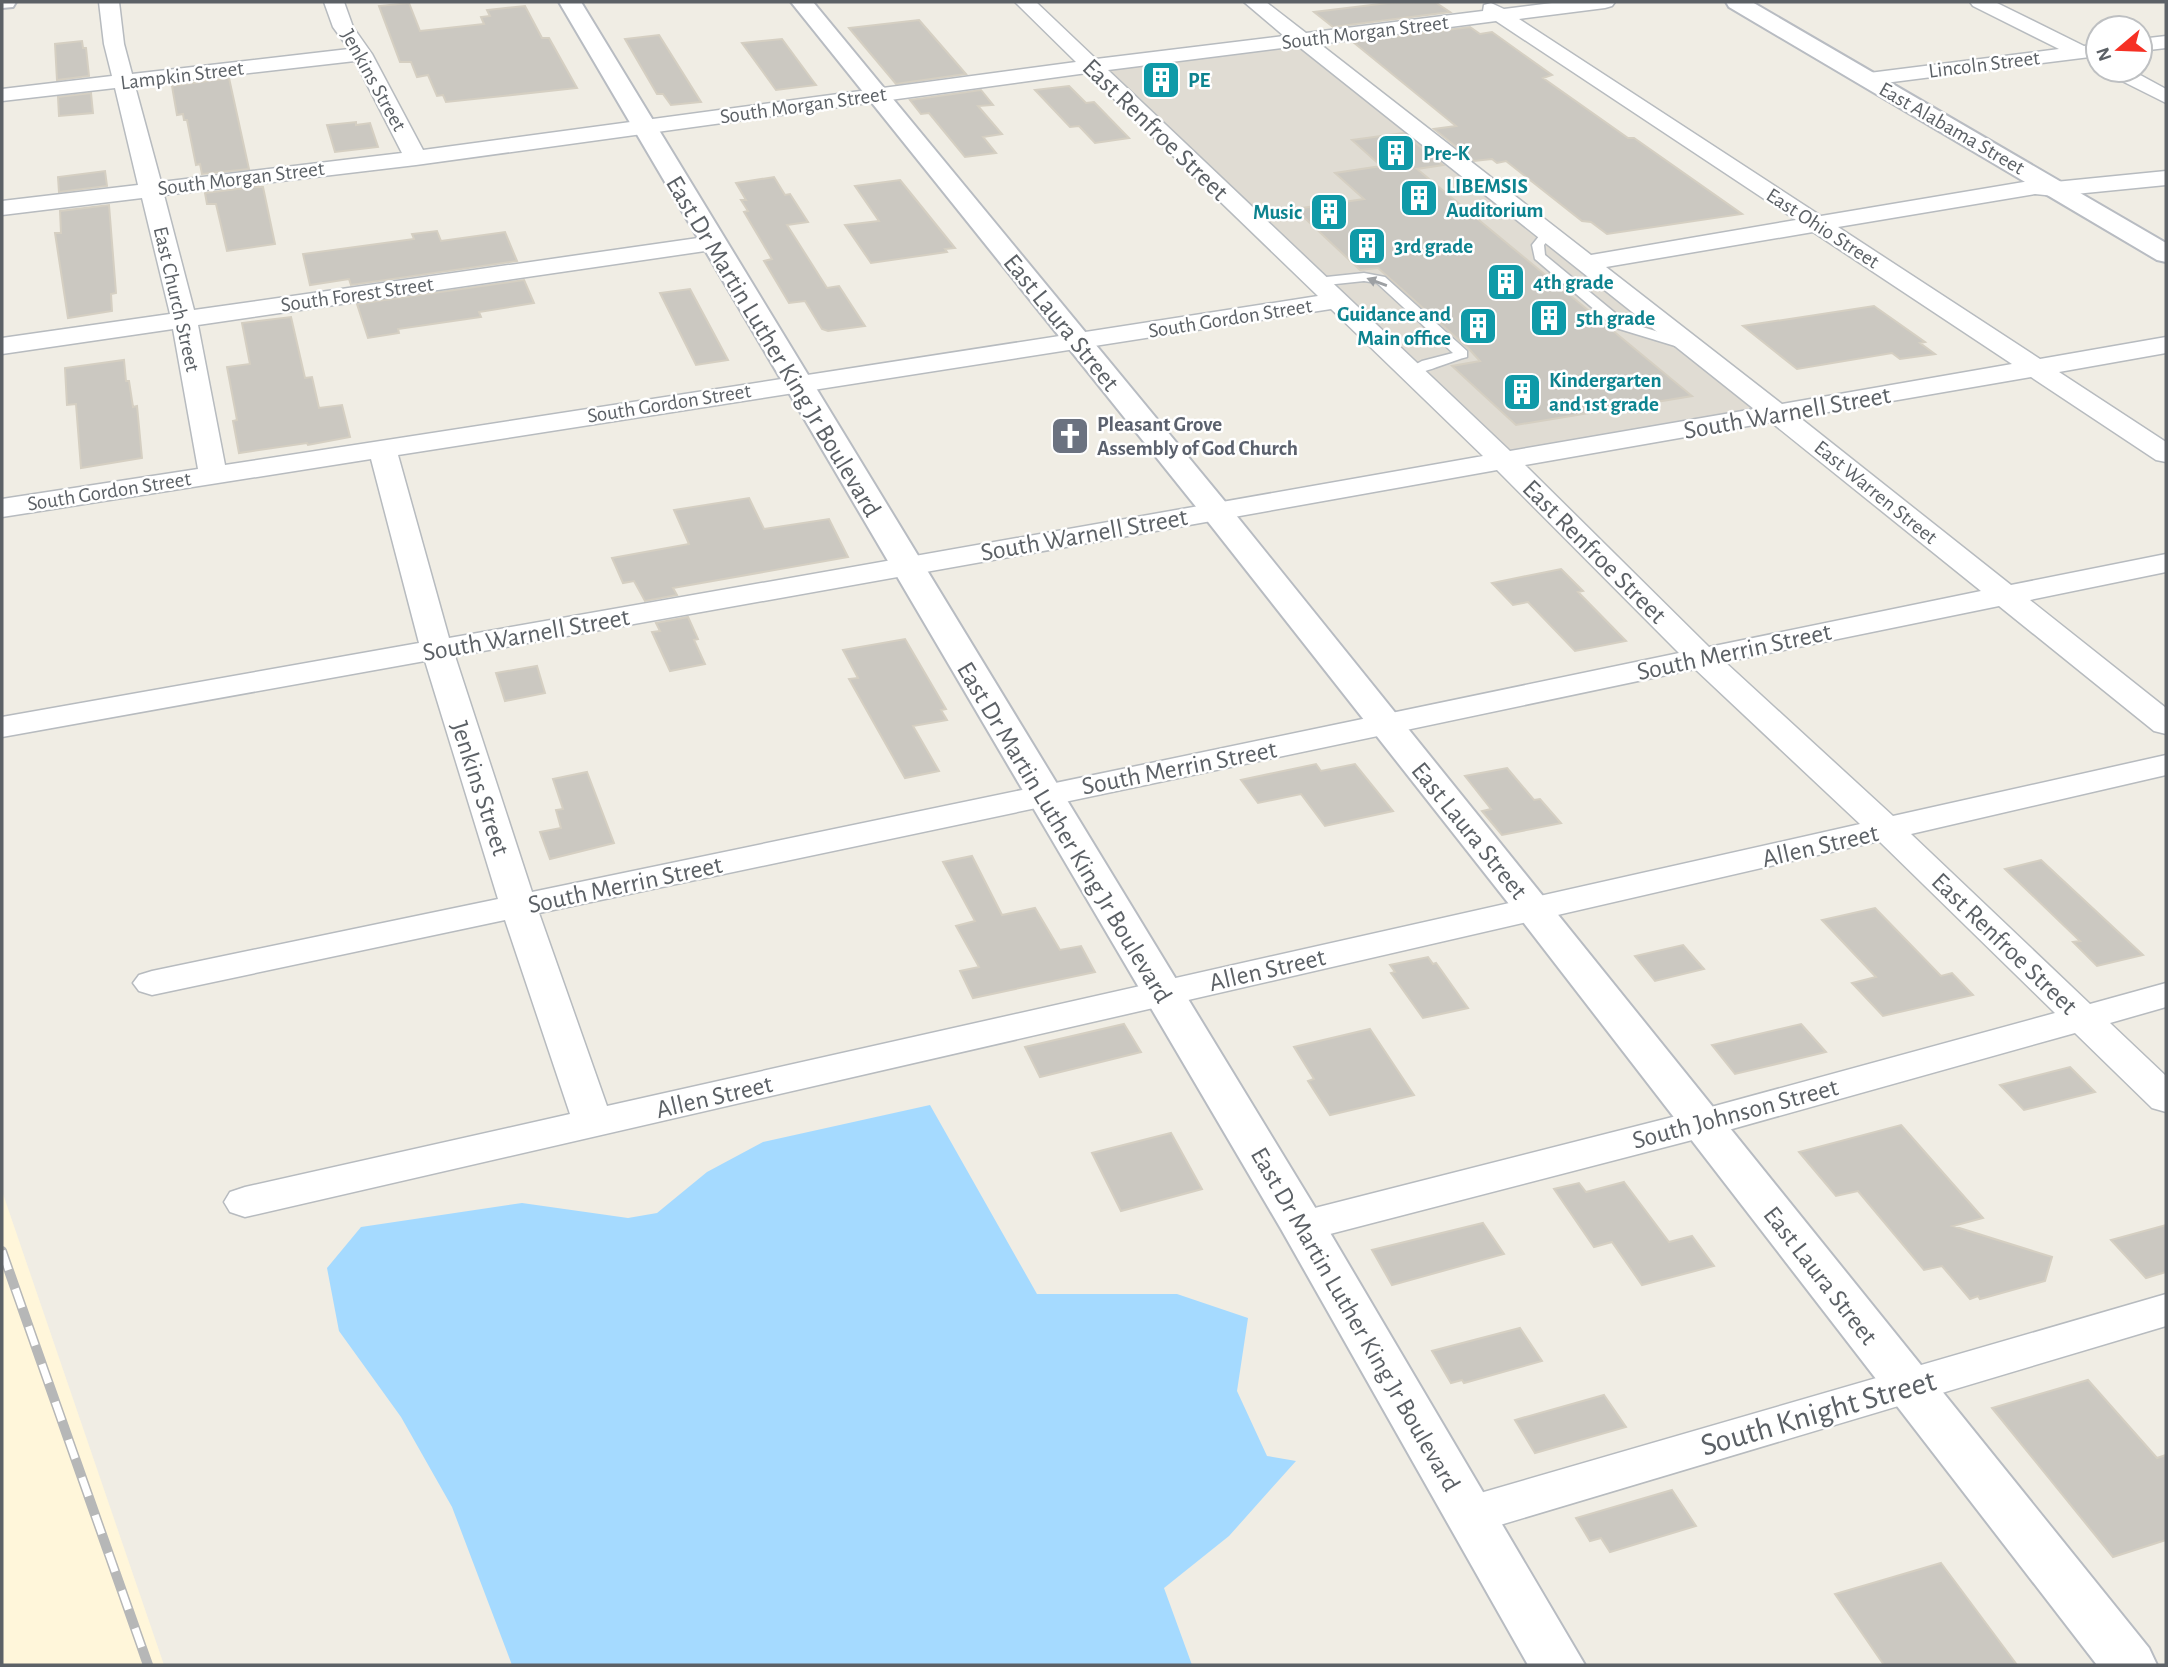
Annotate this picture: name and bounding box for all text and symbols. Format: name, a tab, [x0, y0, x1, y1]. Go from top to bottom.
street label: South Morgan Street	[1281, 12, 1450, 53]
north arrow	[2084, 14, 2154, 84]
street label: Jenkins Street	[337, 26, 410, 135]
text: N	[2093, 45, 2115, 63]
street label: Lincoln Street	[1927, 47, 2041, 82]
street label: East Renfroe Street	[1077, 54, 1233, 206]
street label: Lampkin Street	[119, 57, 245, 93]
building icon: PE	[1140, 59, 1182, 101]
place label: PE	[1188, 70, 1211, 91]
street label: East Alabama Street	[1875, 78, 2028, 179]
street label: South Morgan Street	[719, 83, 888, 128]
building icon: Pre-K	[1375, 132, 1417, 174]
place label: Pre-K	[1423, 143, 1470, 164]
street label: South Morgan Street	[157, 158, 326, 199]
street label: East Dr Martin Luther King Jr Boulevard	[661, 172, 885, 521]
place label: LIBEMSIS Auditorium	[1446, 176, 1543, 221]
building icon: LIBEMSIS Auditorium	[1398, 177, 1440, 219]
street label: East Ohio Street	[1763, 184, 1883, 273]
building icon: Music	[1308, 191, 1350, 233]
place label: Music	[1253, 202, 1302, 223]
street label: East Church Street	[150, 224, 203, 374]
building icon: 3rd grade	[1346, 225, 1388, 267]
place label: 3rd grade	[1394, 236, 1473, 257]
street label: East Laura Street	[998, 249, 1124, 396]
building icon: 4th grade	[1485, 261, 1527, 303]
place label: 4th grade	[1533, 272, 1614, 293]
street label: South Forest Street	[279, 273, 435, 316]
one-way arrow	[1367, 276, 1388, 287]
street label: South Gordon Street	[1147, 295, 1314, 342]
building icon: 5th grade	[1528, 297, 1570, 339]
place label: Guidance and Main office	[1337, 304, 1451, 349]
building icon: Guidance and Main office	[1457, 305, 1499, 347]
place label: 5th grade	[1576, 308, 1655, 329]
place label: Kindergarten and 1st grade	[1549, 370, 1662, 415]
building icon: Kindergarten and 1st grade	[1501, 371, 1543, 413]
street label: South Gordon Street	[586, 380, 753, 427]
street label: South Warnell Street	[1682, 382, 1893, 444]
place label: Pleasant Grove Assembly of God Church	[1097, 414, 1298, 459]
church icon: Pleasant Grove Assembly of God Church	[1049, 415, 1091, 457]
street label: East Warren Street	[1810, 437, 1941, 548]
street label: South Gordon Street	[26, 468, 193, 515]
street label: East Renfroe Street	[1517, 475, 1671, 629]
street label: South Warnell Street	[979, 504, 1190, 566]
street label: South Warnell Street	[421, 604, 632, 666]
street label: South Merrin Street	[1635, 619, 1834, 685]
street label: East Dr Martin Luther King Jr Boulevard	[952, 658, 1176, 1007]
street label: Jenkins Street	[446, 718, 514, 859]
street label: South Merrin Street	[1080, 736, 1279, 800]
street label: East Laura Street	[1406, 757, 1532, 904]
street label: Allen Street	[1759, 820, 1881, 872]
street label: South Merrin Street	[526, 852, 725, 918]
street label: East Renfroe Street	[1926, 868, 2082, 1020]
street label: Allen Street	[1206, 944, 1328, 996]
street label: Allen Street	[653, 1071, 775, 1123]
street label: South Johnson Street	[1630, 1074, 1841, 1154]
street label: East Dr Martin Luther King Jr Boulevard	[1246, 1143, 1465, 1496]
street label: East Laura Street	[1758, 1202, 1882, 1350]
street label: South Knight Street	[1697, 1364, 1940, 1462]

